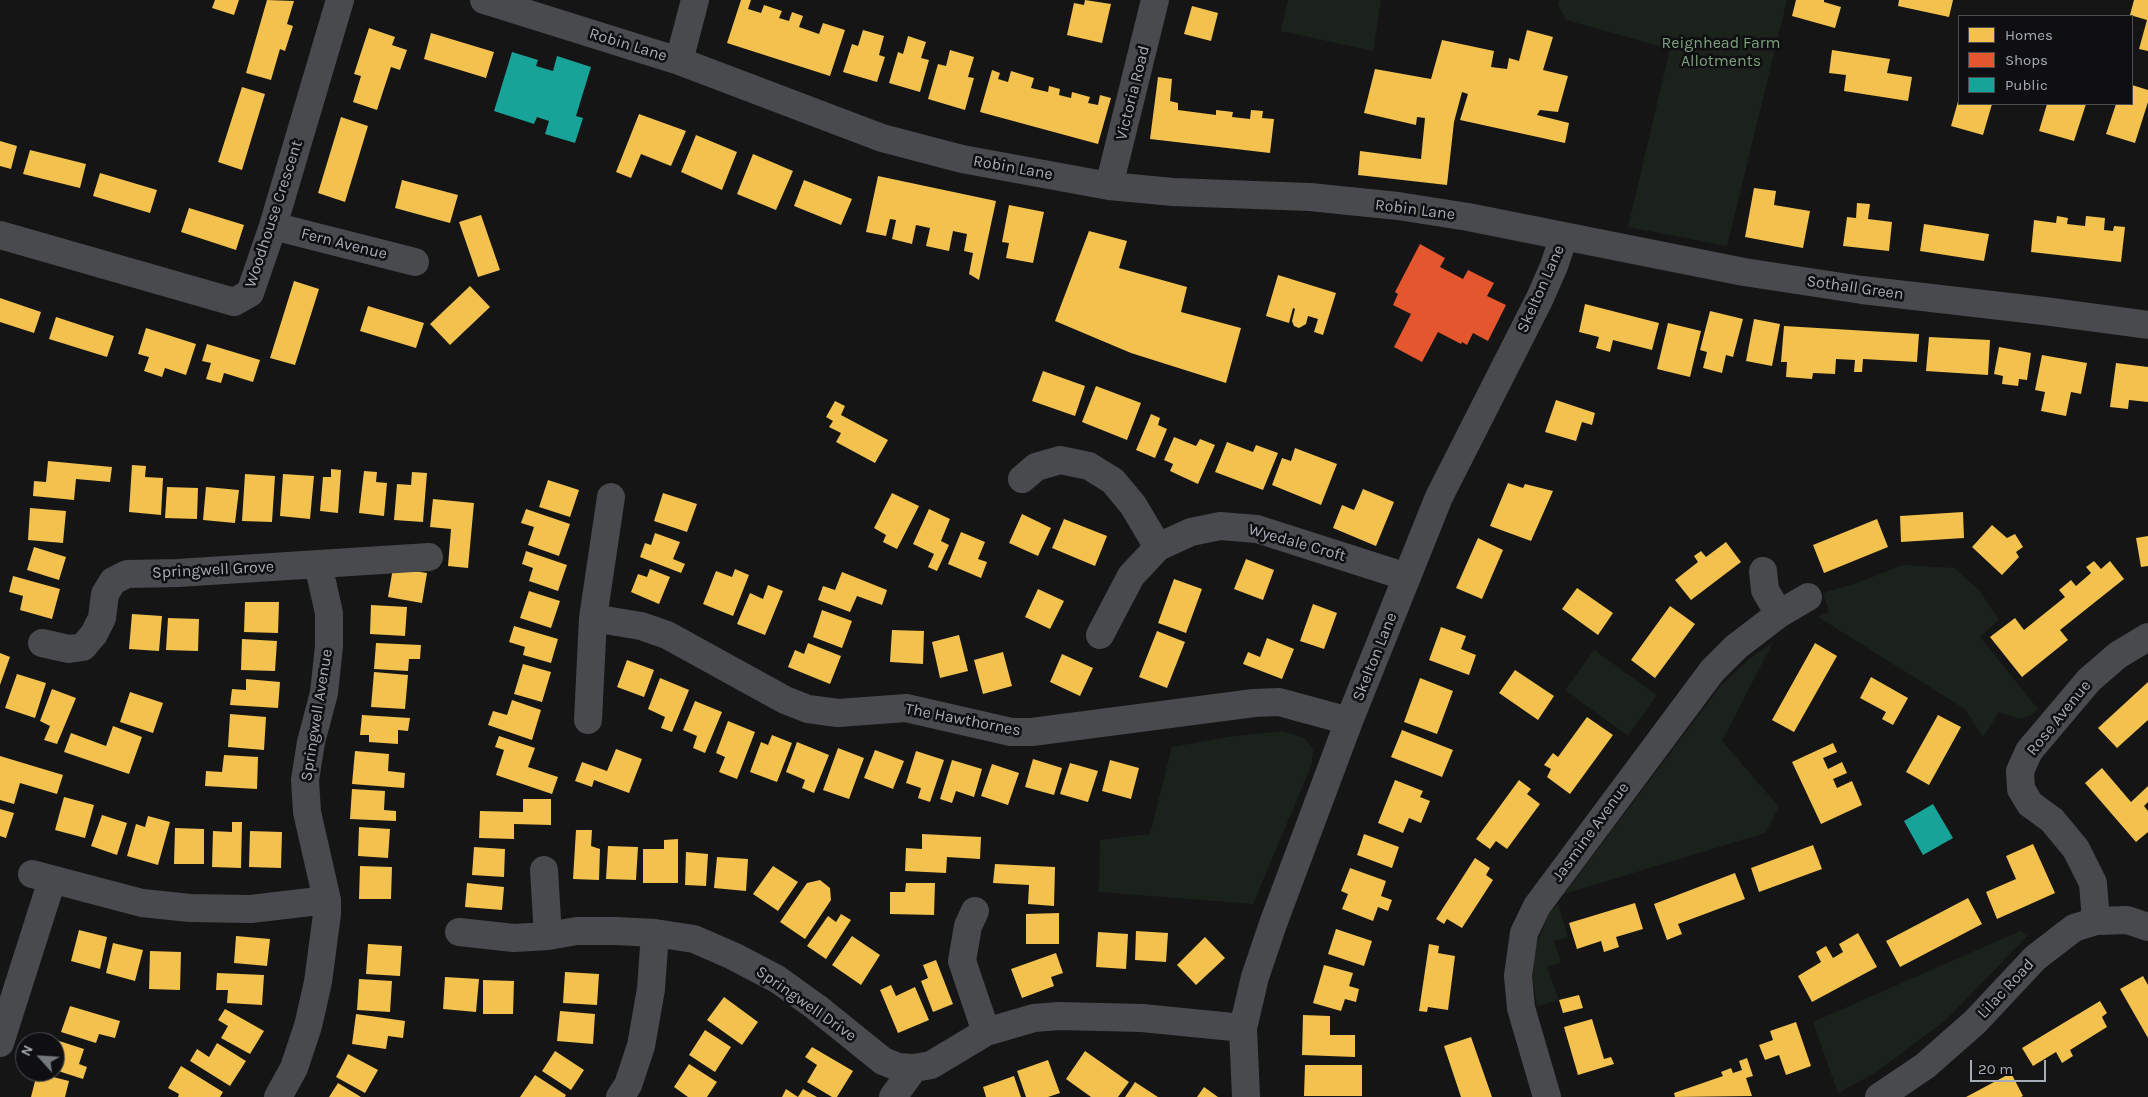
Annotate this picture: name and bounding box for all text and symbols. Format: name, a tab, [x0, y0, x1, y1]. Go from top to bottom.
legend	[1958, 15, 2133, 105]
street label: Robin Lane	[587, 24, 669, 66]
text: Homes	[2005, 26, 2053, 44]
park label: Reignhead Farm Allotments	[1662, 33, 1780, 71]
street label: Victoria Road	[1112, 44, 1154, 142]
text: Shops	[2005, 51, 2048, 69]
text: Public	[2005, 76, 2048, 94]
street label: Woodhouse Crescent	[241, 138, 307, 290]
street label: Robin Lane	[972, 152, 1054, 184]
street label: Robin Lane	[1374, 196, 1456, 224]
street label: Fern Avenue	[299, 224, 389, 264]
street label: Skelton Lane	[1513, 242, 1569, 336]
street label: Sothall Green	[1805, 272, 1905, 304]
street label: Wyedale Croft	[1246, 520, 1348, 566]
street label: Springwell Grove	[152, 557, 274, 583]
street label: Skelton Lane	[1349, 610, 1401, 704]
street label: Springwell Avenue	[297, 648, 337, 782]
street label: Rose Avenue	[2023, 676, 2095, 760]
street label: The Hawthornes	[904, 699, 1022, 741]
street label: Jasmine Avenue	[1549, 779, 1633, 885]
street label: Lilac Road	[1974, 955, 2038, 1023]
street label: Springwell Drive	[752, 962, 860, 1046]
north arrow	[15, 1032, 65, 1082]
text: N	[17, 1042, 37, 1059]
scale bar	[1973, 1050, 2049, 1082]
text: 20 m	[1978, 1060, 2013, 1078]

